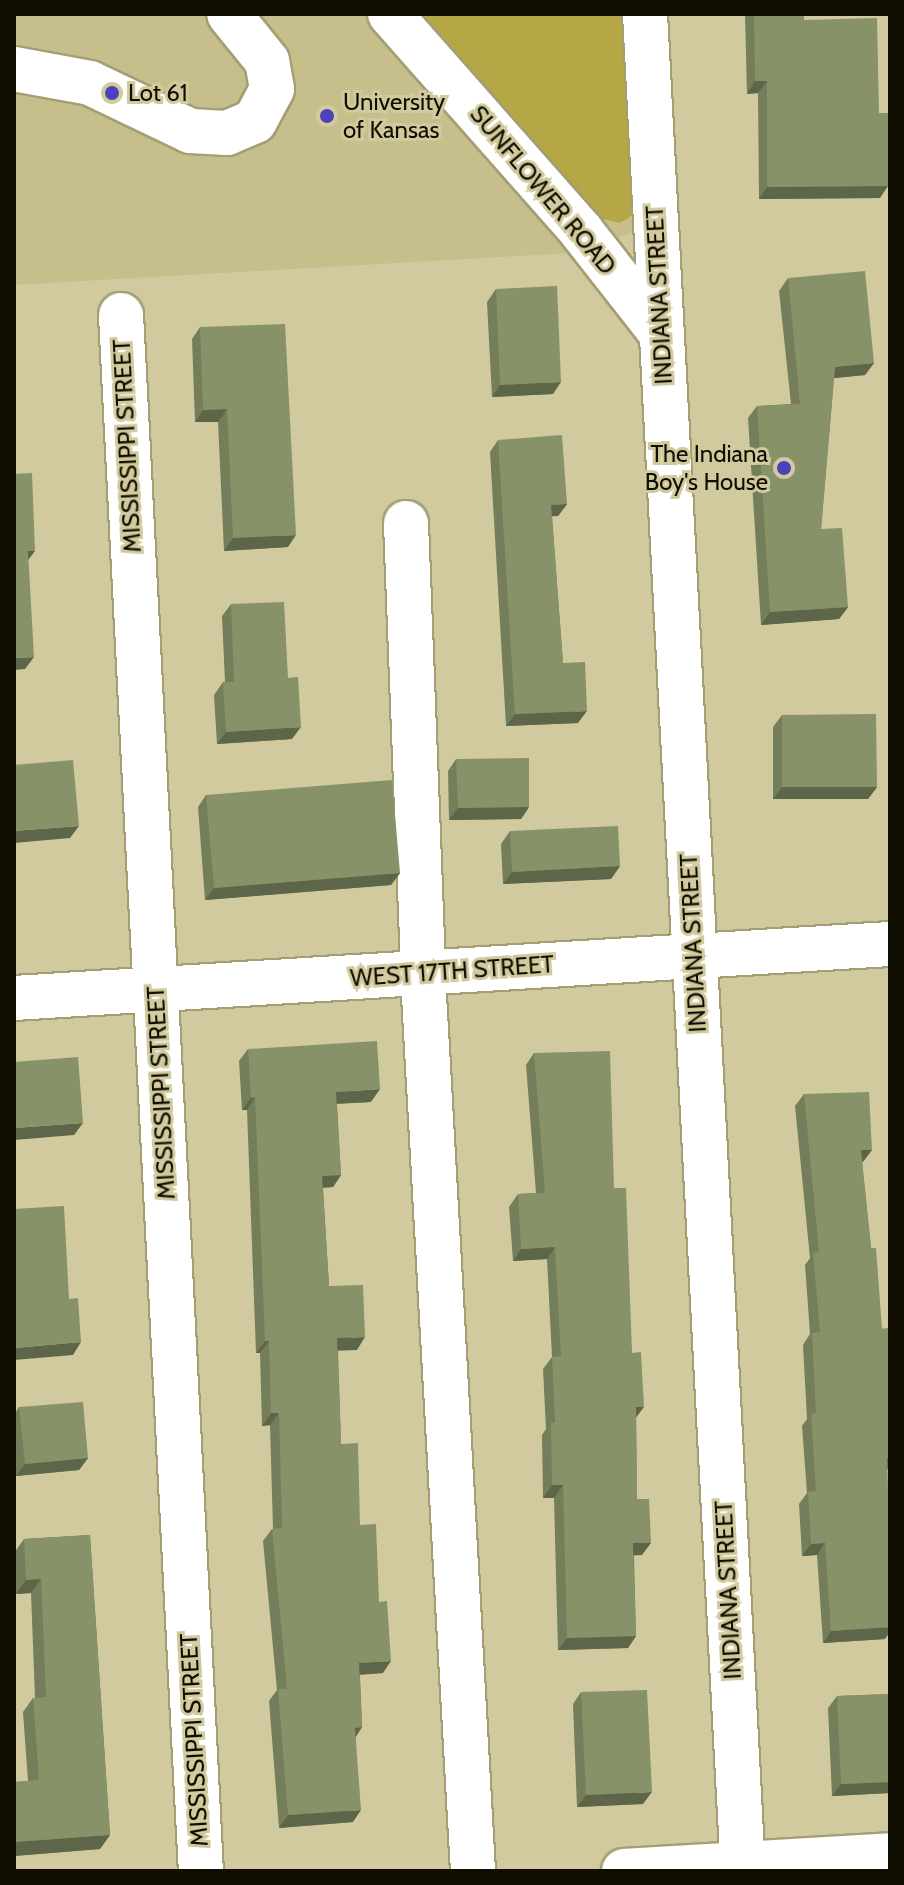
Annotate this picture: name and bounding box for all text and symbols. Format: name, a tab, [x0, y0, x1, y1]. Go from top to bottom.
place label: Lot 61	[128, 79, 188, 107]
marker: Lot 61	[103, 84, 121, 102]
place label: University of Kansas	[343, 88, 445, 144]
street label: SUNFLOWER ROAD	[464, 100, 622, 280]
marker: University of Kansas	[318, 107, 336, 125]
street label: INDIANA STREET	[640, 205, 678, 385]
street label: MISSISSIPPI STREET	[107, 339, 147, 553]
place label: The Indiana Boy's House	[645, 440, 768, 496]
marker: The Indiana Boy's House	[775, 459, 793, 477]
street label: INDIANA STREET	[674, 853, 712, 1033]
street label: WEST 17TH STREET	[349, 950, 555, 992]
street label: MISSISSIPPI STREET	[141, 986, 181, 1200]
street label: INDIANA STREET	[709, 1500, 747, 1680]
street label: MISSISSIPPI STREET	[174, 1633, 214, 1847]

